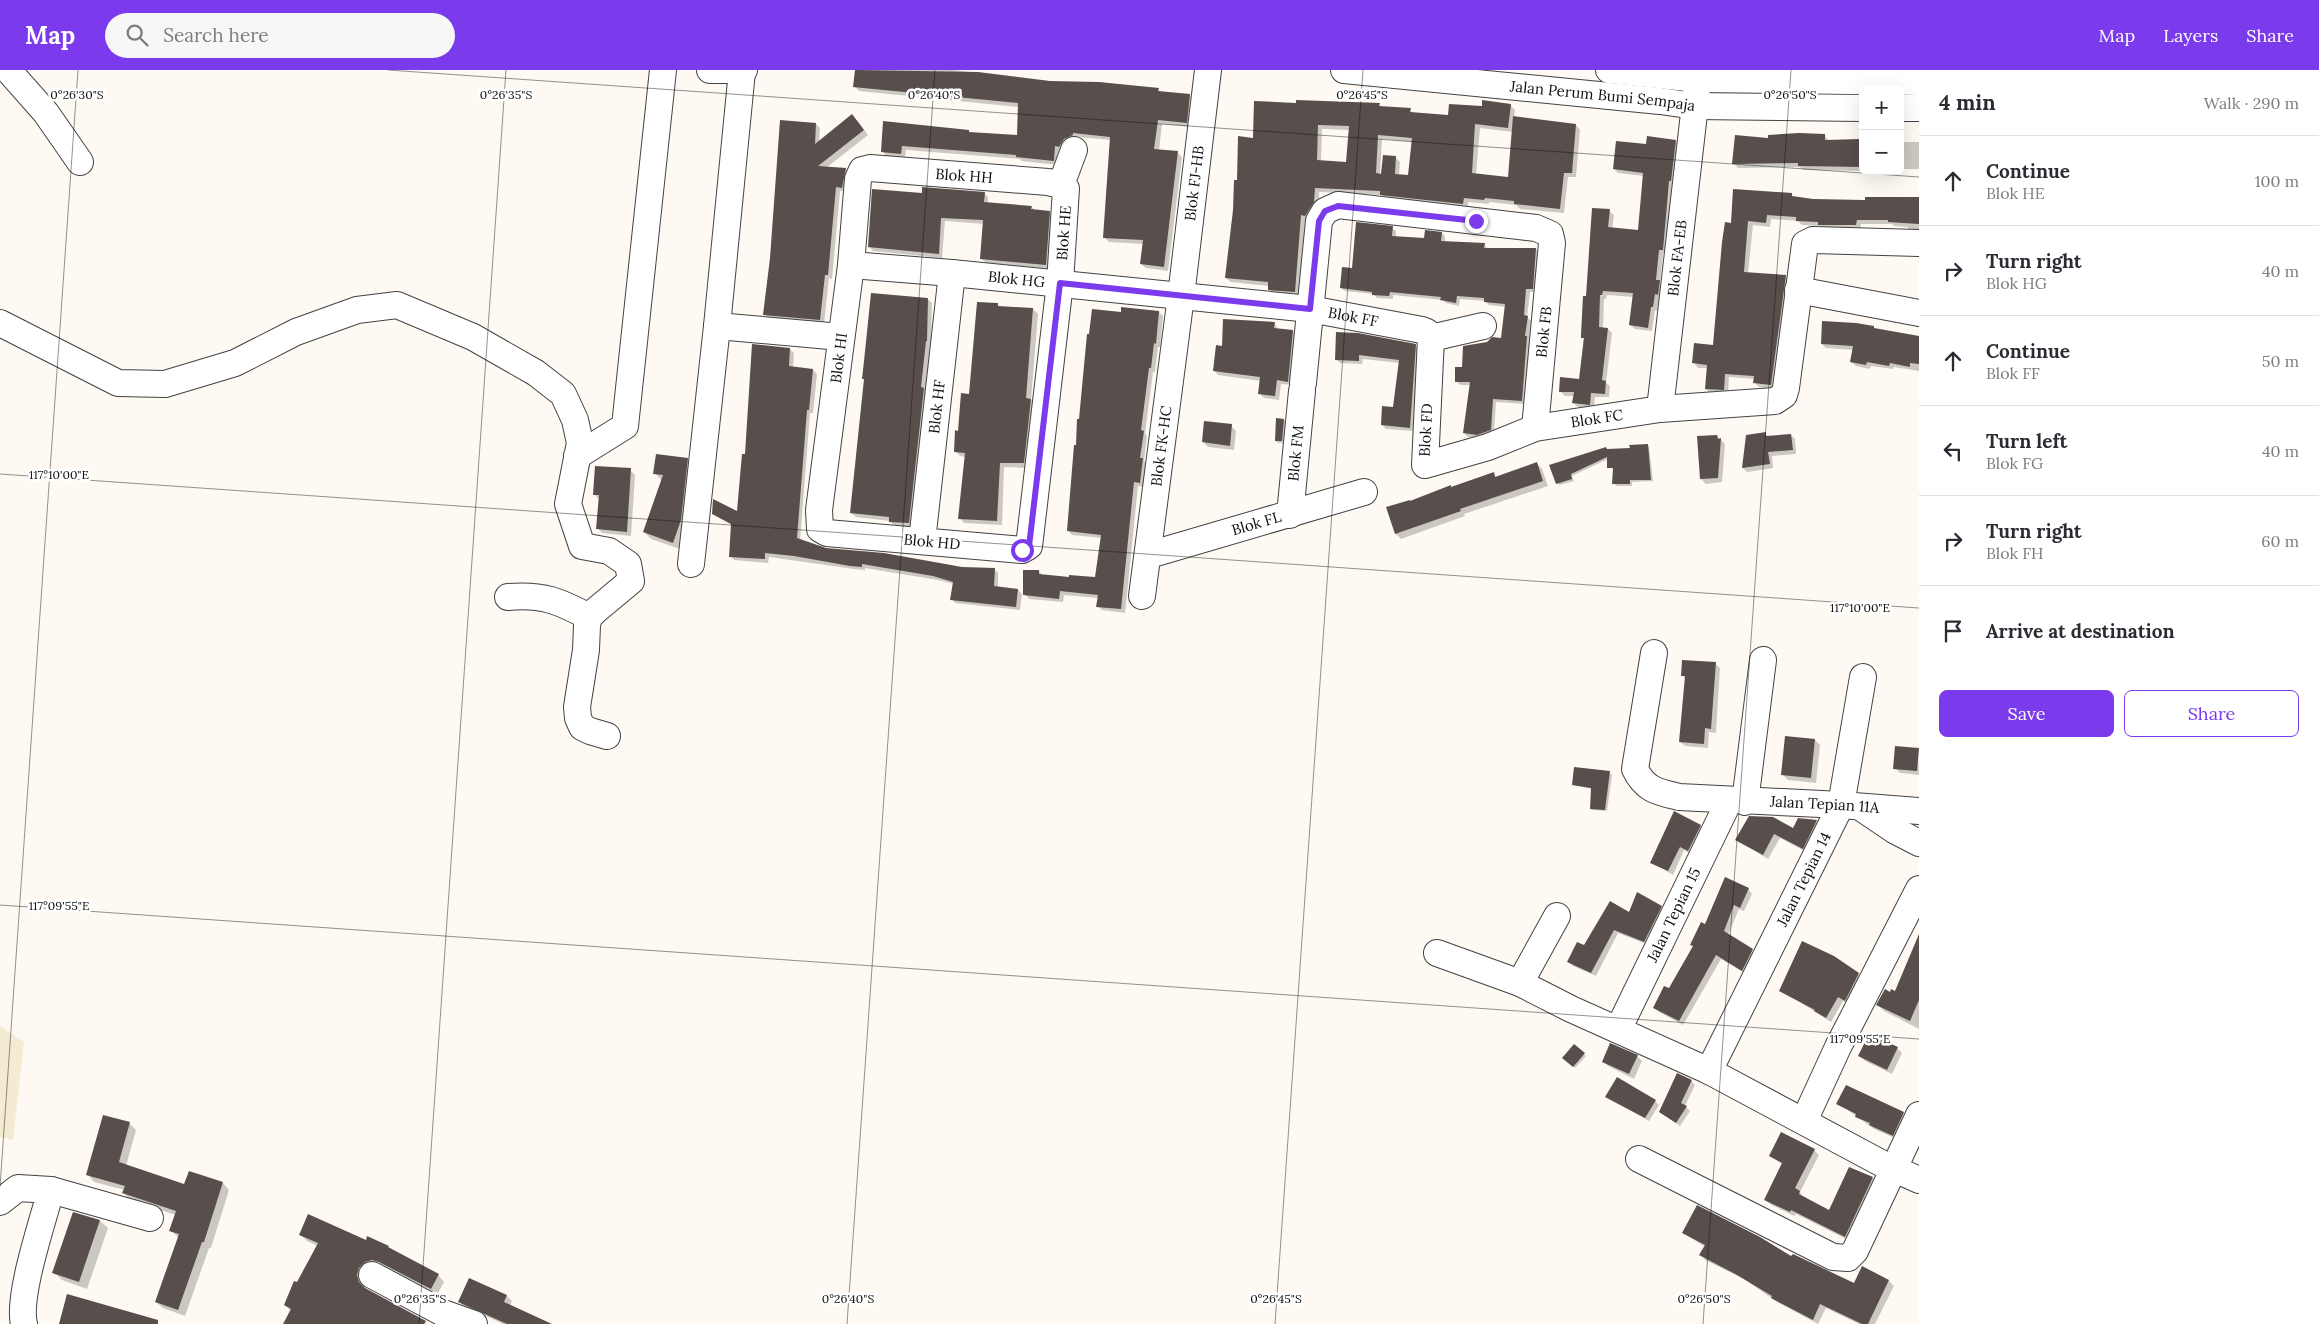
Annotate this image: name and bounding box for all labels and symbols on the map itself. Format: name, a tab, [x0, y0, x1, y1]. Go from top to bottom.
street label: Jalan Perum Bumi Sempaja	[1508, 76, 1697, 115]
text: 0°26'30"S	[50, 87, 104, 102]
text: 0°26'35"S	[480, 87, 532, 102]
text: 0°26'40"S	[908, 87, 960, 102]
text: 0°26'45"S	[1336, 87, 1388, 102]
text: 0°26'50"S	[1763, 87, 1817, 102]
street label: Blok FJ-HB	[1180, 144, 1208, 222]
street label: Blok HH	[935, 164, 993, 187]
street label: Blok HE	[1052, 205, 1075, 261]
route end	[1465, 210, 1488, 233]
street label: Blok FA-EB	[1663, 219, 1691, 297]
street label: Blok HG	[987, 267, 1046, 291]
street label: Blok FF	[1327, 303, 1380, 331]
street label: Blok FB	[1531, 305, 1556, 359]
street label: Blok HI	[826, 332, 851, 384]
street label: Blok HF	[924, 379, 949, 435]
street label: Blok FD	[1415, 403, 1436, 457]
street label: Blok FK-HC	[1146, 404, 1176, 488]
street label: Blok FC	[1569, 405, 1625, 431]
street label: Blok FM	[1283, 424, 1308, 482]
text: 117°10'00"E	[29, 467, 89, 482]
street label: Blok FL	[1229, 507, 1284, 539]
street label: Blok HD	[903, 530, 961, 553]
route start	[1011, 539, 1034, 562]
text: 117°10'00"E	[1830, 600, 1890, 615]
street label: Jalan Tepian 11A	[1768, 791, 1881, 817]
street label: Jalan Tepian 14	[1772, 829, 1835, 930]
street label: Jalan Tepian 15	[1642, 864, 1704, 966]
text: 117°09'55"E	[29, 898, 89, 913]
text: 117°09'55"E	[1830, 1031, 1890, 1046]
text: 0°26'35"S	[394, 1291, 446, 1306]
text: 0°26'40"S	[822, 1291, 874, 1306]
text: 0°26'45"S	[1250, 1291, 1302, 1306]
text: 0°26'50"S	[1677, 1291, 1731, 1306]

